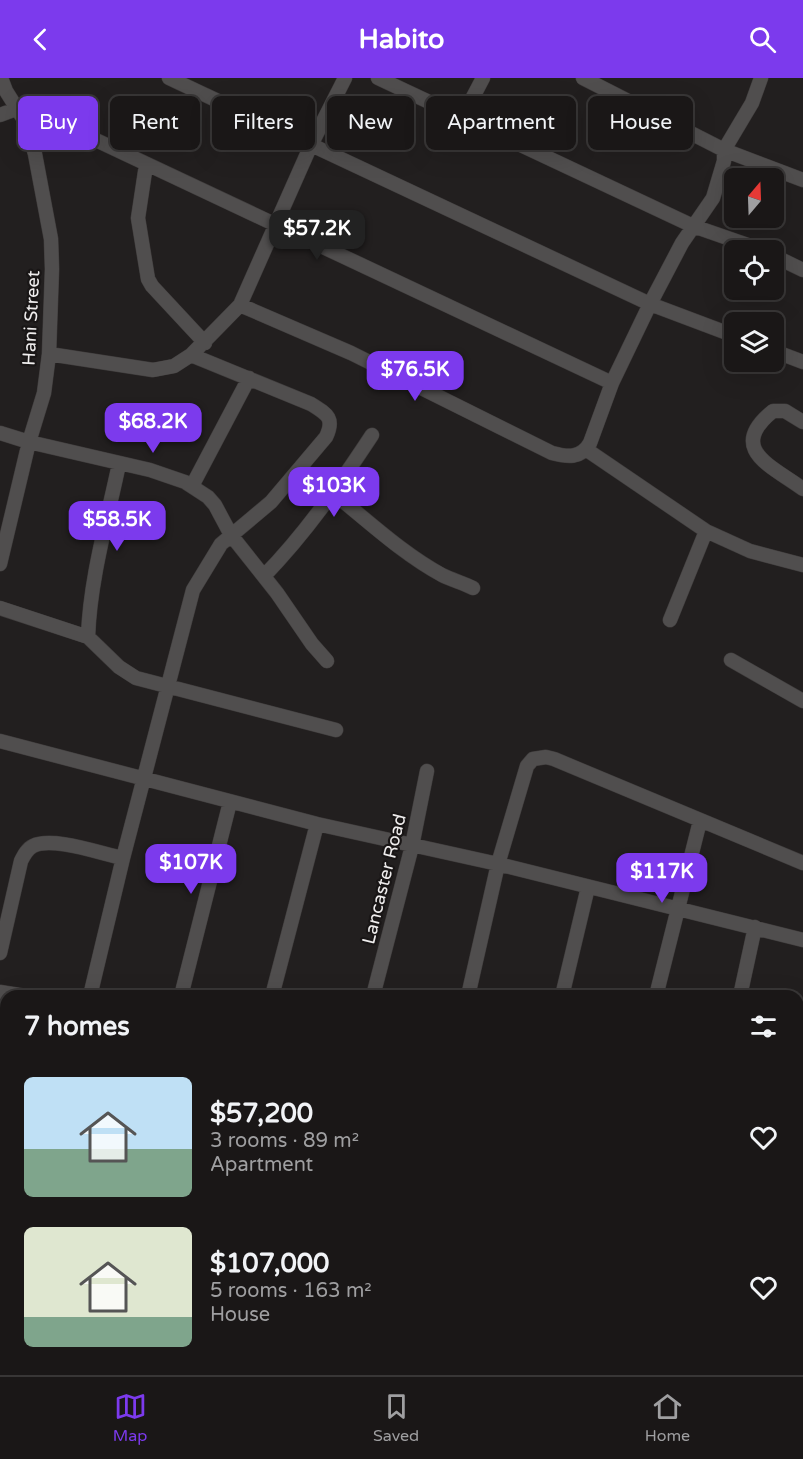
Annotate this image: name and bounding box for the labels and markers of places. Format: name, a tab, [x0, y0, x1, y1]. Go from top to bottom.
pin: $57.2K	[268, 210, 366, 261]
pin: $76.5K	[366, 351, 464, 402]
pin: $68.2K	[104, 403, 202, 454]
pin: $103K	[292, 467, 376, 518]
pin: $58.5K	[68, 501, 166, 552]
pin: $107K	[149, 844, 233, 895]
pin: $117K	[620, 853, 704, 904]

